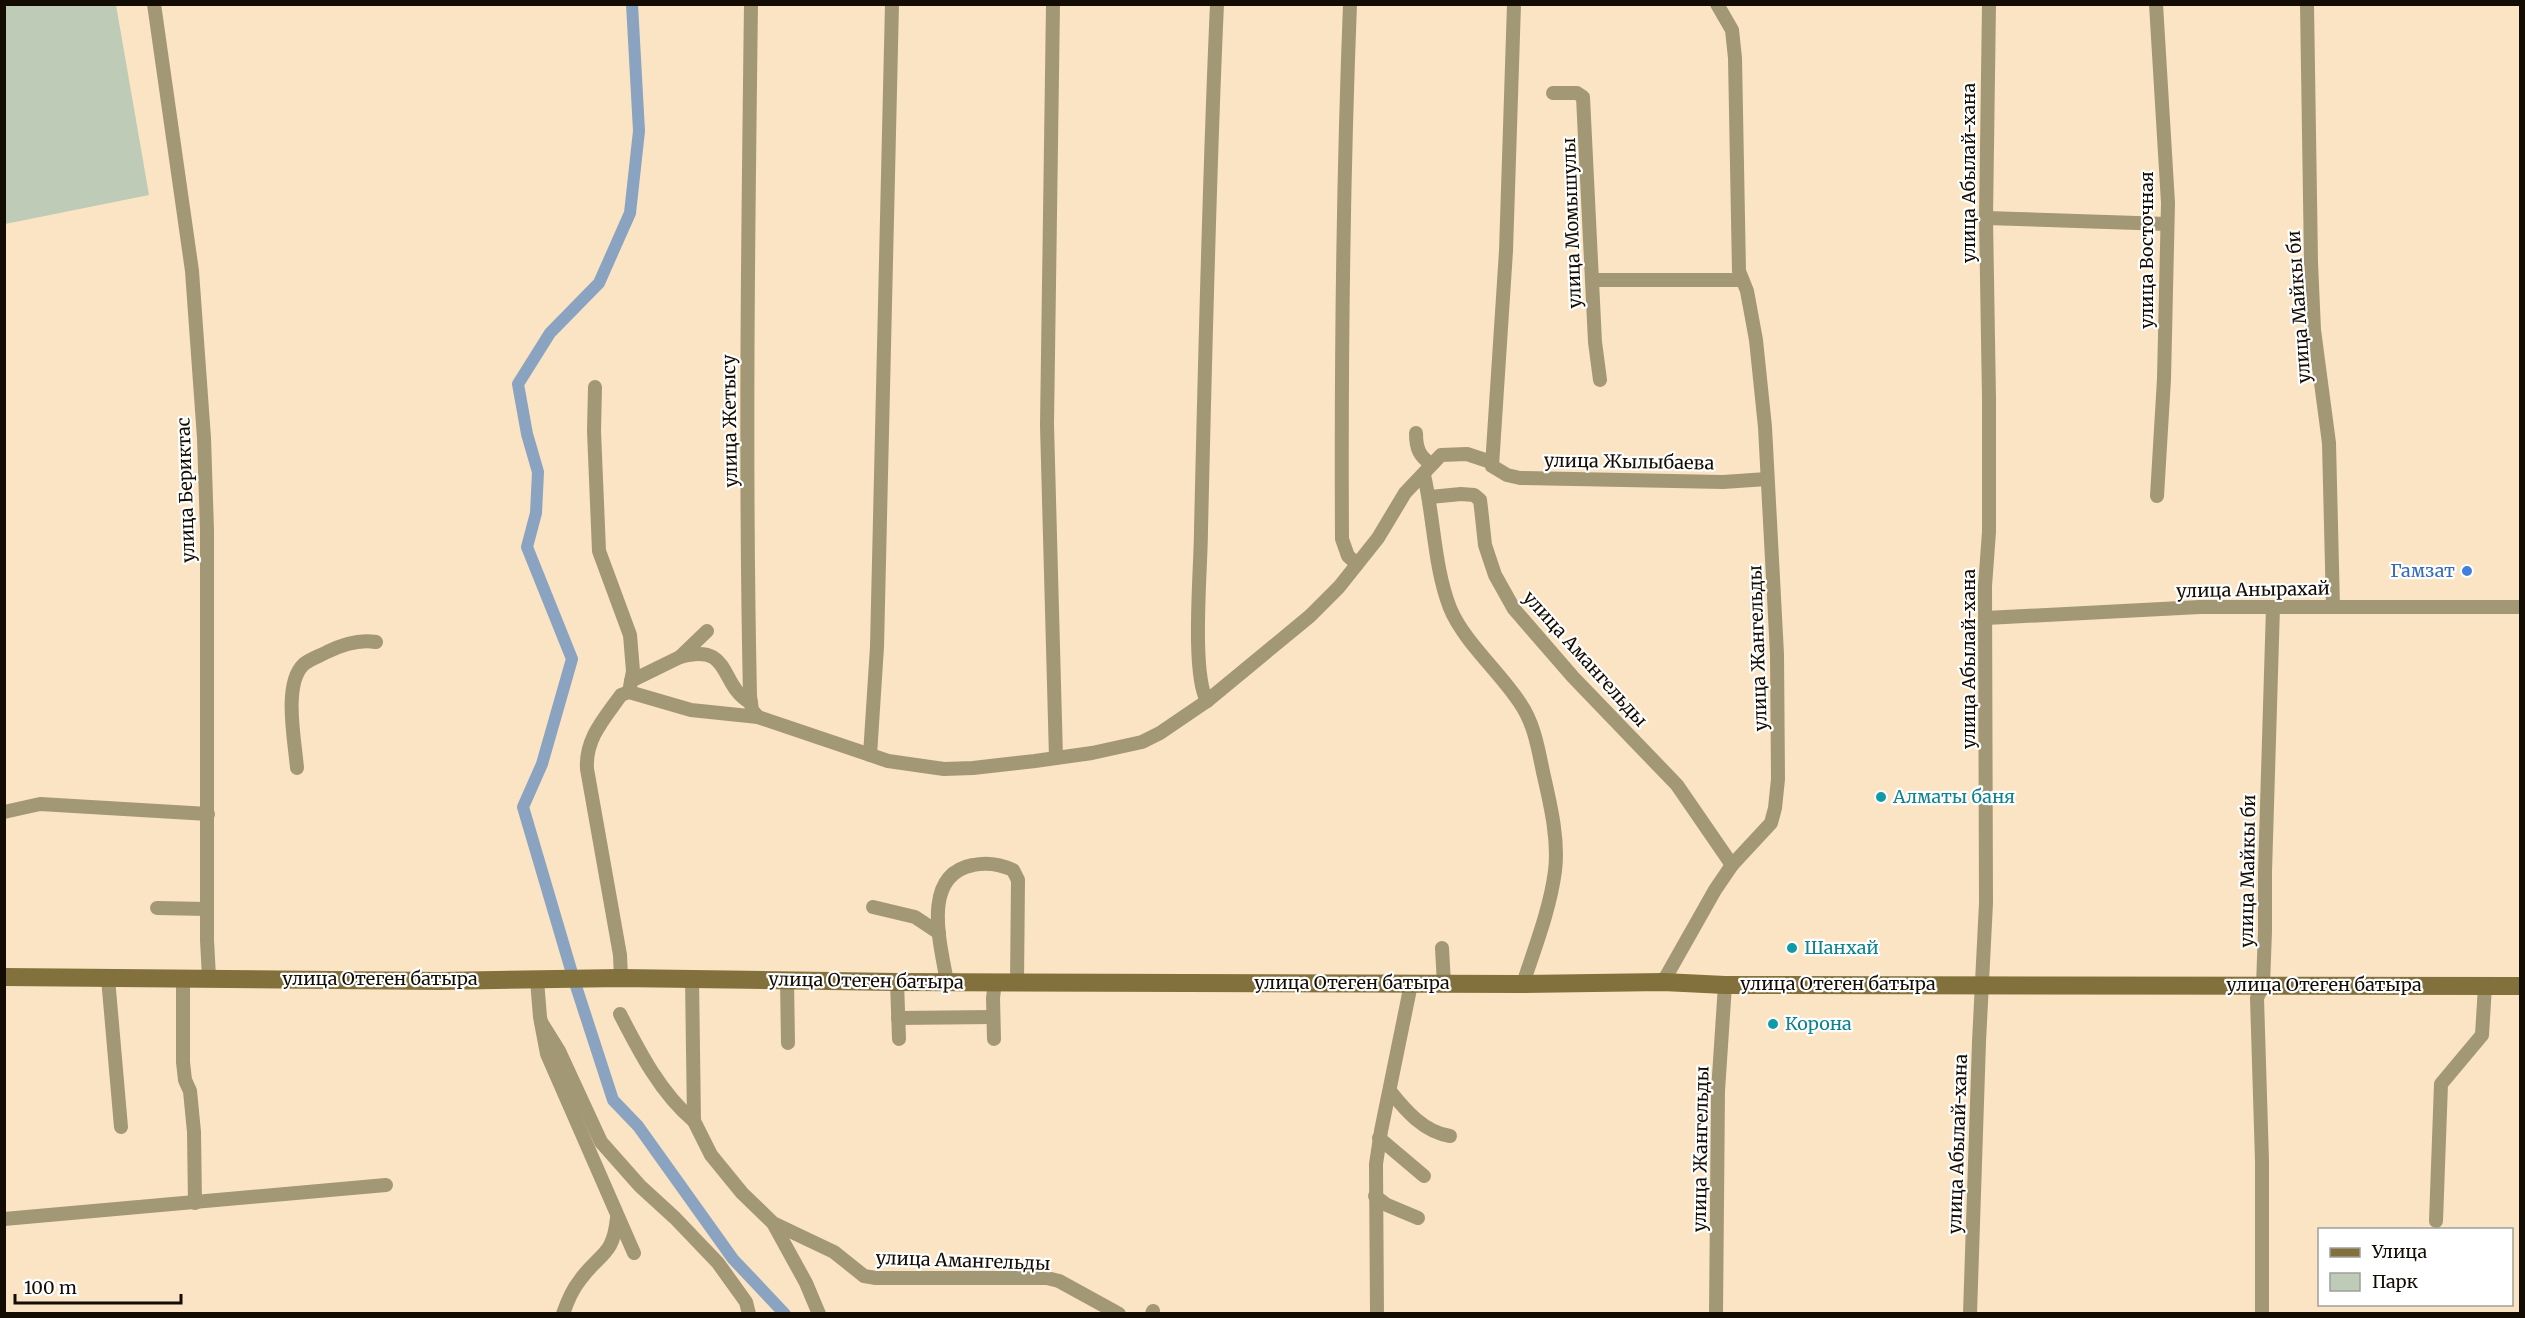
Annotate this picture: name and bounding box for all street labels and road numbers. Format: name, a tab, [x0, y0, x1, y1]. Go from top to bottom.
street label: улица Абылай-хана	[1957, 83, 1980, 263]
street label: улица Момышулы	[1557, 137, 1586, 309]
street label: улица Восточная	[2135, 171, 2158, 329]
street label: улица Майкы би	[2282, 230, 2315, 384]
street label: улица Жетысу	[717, 354, 742, 488]
street label: улица Бериктас	[171, 417, 200, 563]
street label: улица Жылыбаева	[1544, 449, 1715, 474]
street label: улица Жангельды	[1743, 565, 1772, 732]
street label: улица Абылай-хана	[1957, 569, 1980, 749]
street label: улица Анырахай	[2176, 577, 2330, 602]
street label: улица Амангельды	[1518, 586, 1652, 731]
street label: улица Майкы би	[2235, 794, 2260, 948]
street label: улица Отеген батыра	[282, 967, 478, 990]
street label: улица Отеген батыра	[768, 967, 964, 994]
street label: улица Отеген батыра	[1254, 971, 1450, 994]
street label: улица Отеген батыра	[1740, 972, 1936, 995]
street label: улица Отеген батыра	[2226, 973, 2422, 996]
street label: улица Абылай-хана	[1943, 1053, 1972, 1234]
street label: улица Жангельды	[1688, 1066, 1713, 1232]
street label: улица Амангельды	[875, 1246, 1051, 1275]

